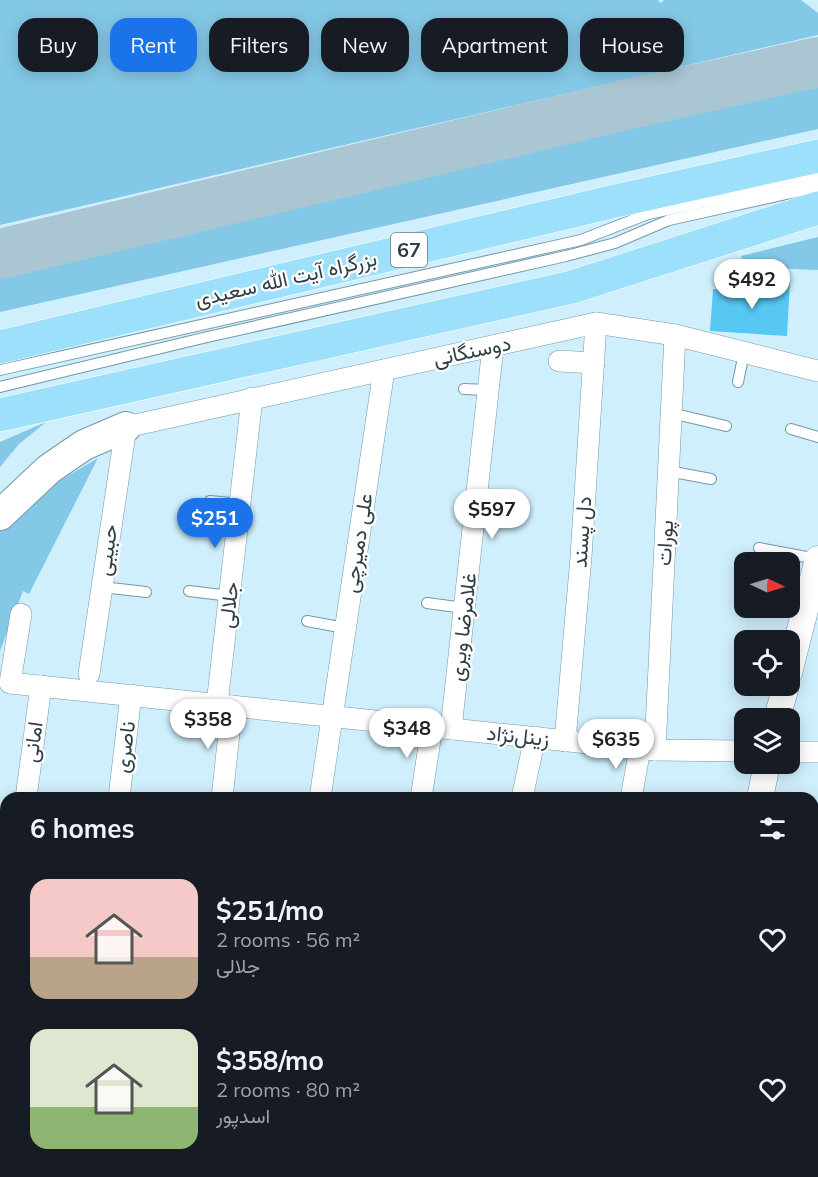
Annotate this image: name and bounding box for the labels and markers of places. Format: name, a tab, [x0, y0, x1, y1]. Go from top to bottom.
pin: $492	[716, 259, 788, 310]
pin: $597	[456, 489, 528, 540]
pin: $251	[179, 498, 251, 549]
pin: $358	[172, 699, 244, 750]
pin: $348	[371, 708, 443, 759]
pin: $635	[580, 719, 652, 770]

